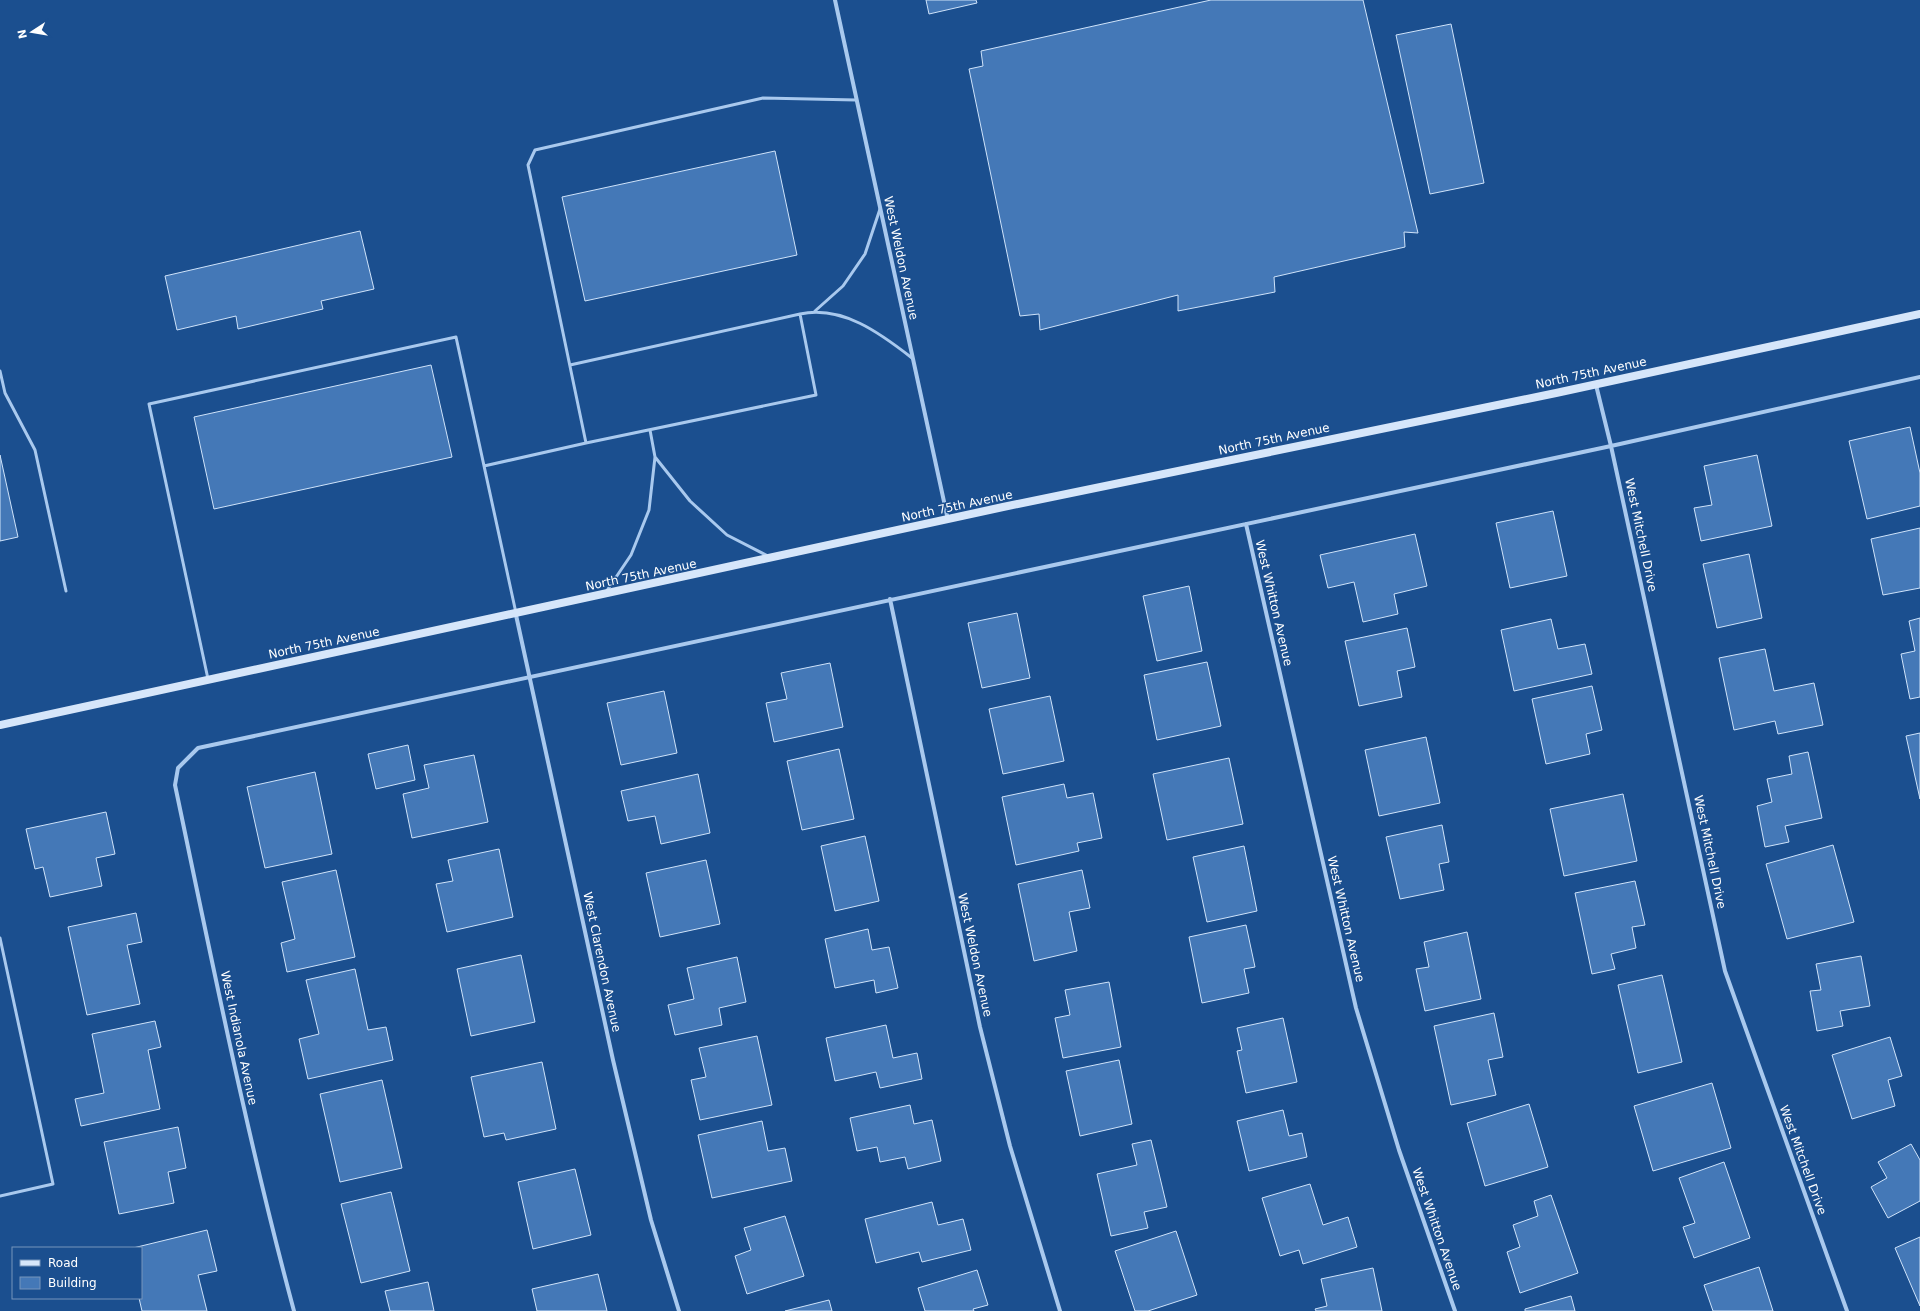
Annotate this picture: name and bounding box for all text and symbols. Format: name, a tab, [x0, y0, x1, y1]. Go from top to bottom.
north arrow	[12, 12, 52, 52]
text: N	[15, 28, 30, 40]
street label: West Weldon Avenue	[881, 195, 921, 321]
street label: North 75th Avenue	[1534, 354, 1648, 392]
street label: North 75th Avenue	[1217, 420, 1331, 458]
street label: West Mitchell Drive	[1622, 477, 1660, 593]
street label: North 75th Avenue	[900, 487, 1014, 525]
street label: West Whitton Avenue	[1253, 539, 1295, 667]
street label: North 75th Avenue	[584, 556, 698, 594]
street label: North 75th Avenue	[267, 624, 381, 662]
street label: West Mitchell Drive	[1691, 794, 1729, 910]
street label: West Whitton Avenue	[1325, 855, 1367, 983]
street label: West Clarendon Avenue	[580, 891, 624, 1033]
street label: West Weldon Avenue	[955, 892, 995, 1018]
street label: West Indianola Avenue	[218, 970, 260, 1106]
street label: West Mitchell Drive	[1777, 1103, 1829, 1217]
street label: West Whitton Avenue	[1409, 1166, 1465, 1292]
legend	[12, 1247, 142, 1299]
text: Road	[48, 1256, 78, 1270]
text: Building	[48, 1276, 97, 1290]

